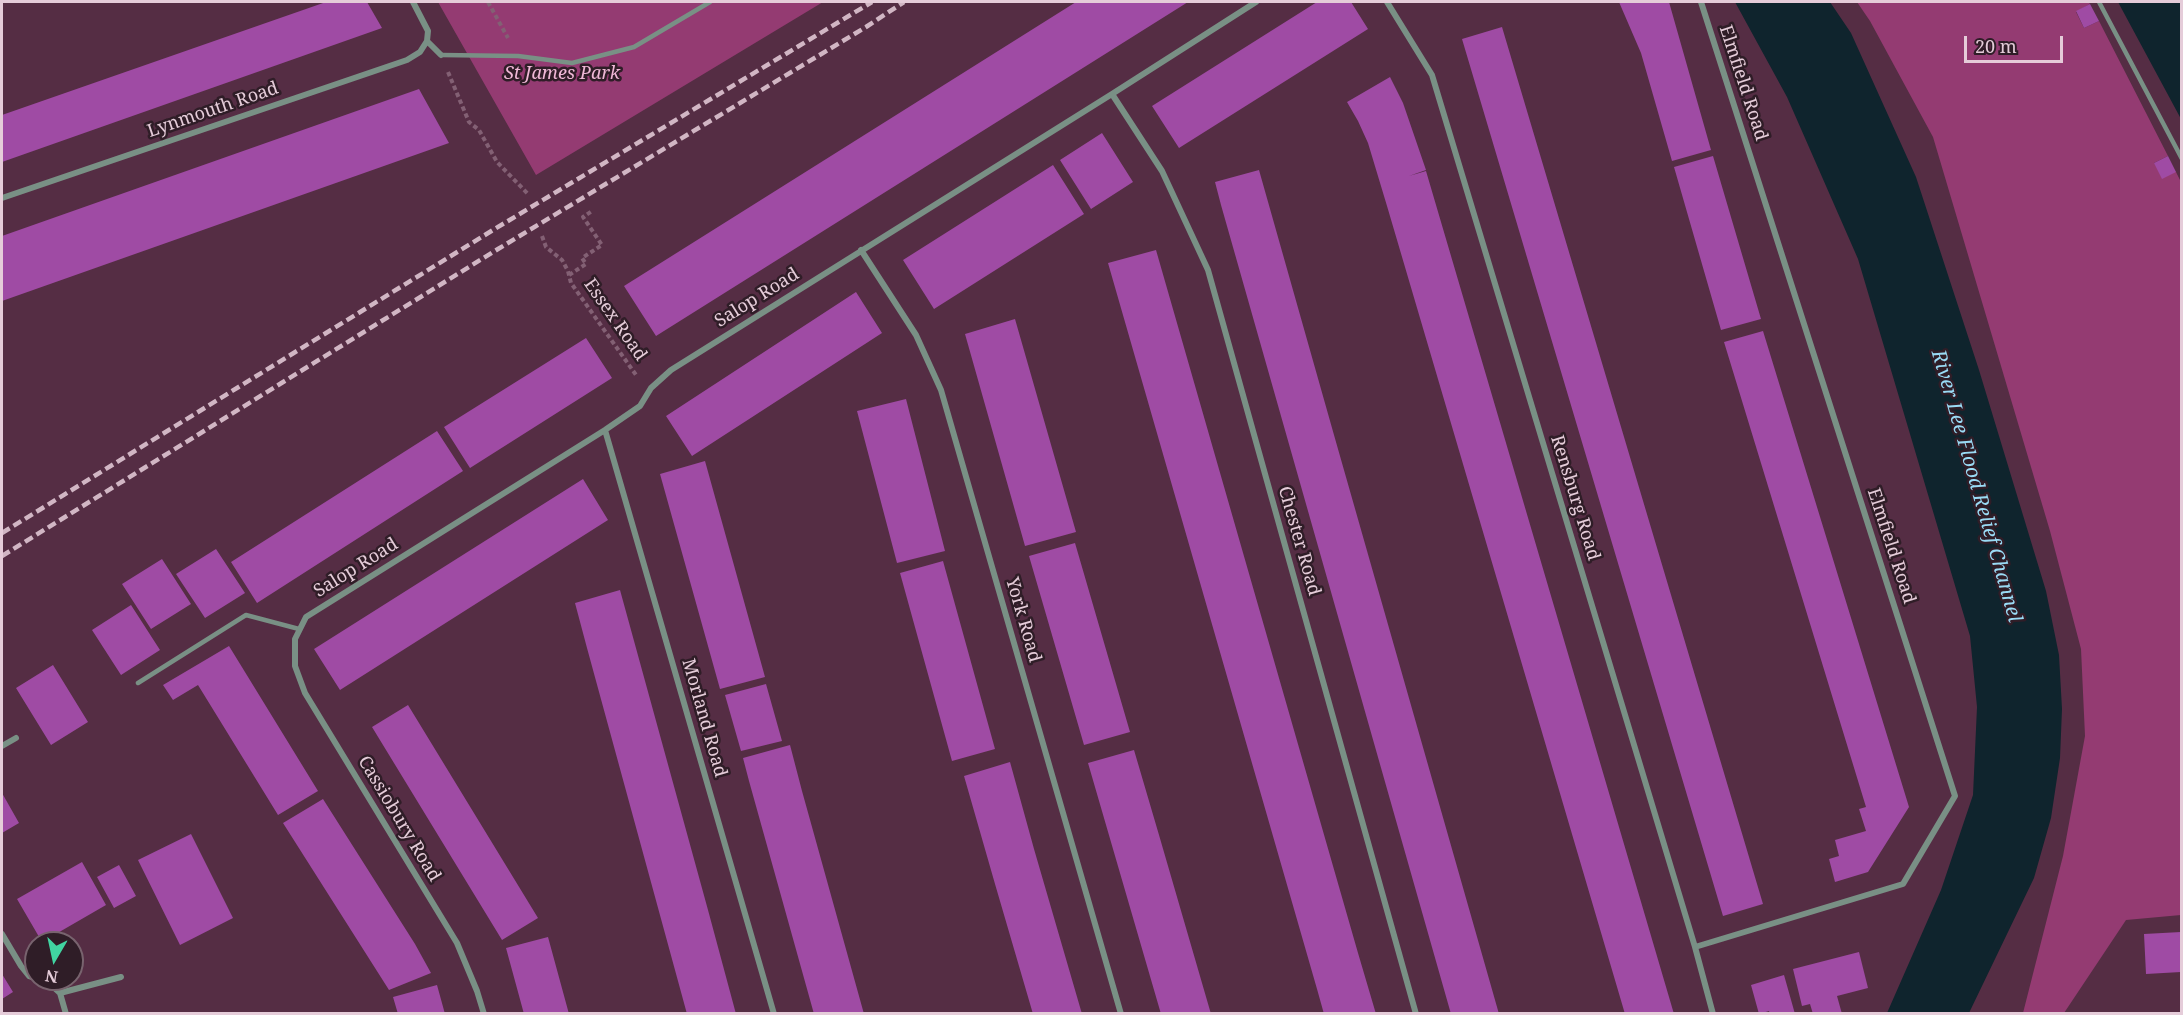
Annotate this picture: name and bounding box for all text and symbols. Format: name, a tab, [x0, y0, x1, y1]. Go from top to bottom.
street label: Elmfield Road	[1714, 23, 1772, 143]
scale bar	[1967, 24, 2066, 62]
text: 20 m	[1975, 34, 2017, 58]
park label: St James Park	[504, 63, 620, 85]
street label: Lynmouth Road	[145, 77, 281, 143]
street label: Salop Road	[711, 264, 803, 332]
street label: Essex Road	[579, 275, 651, 365]
water label: River Lee Flood Relief Channel	[1926, 347, 2026, 625]
street label: Rensburg Road	[1546, 433, 1604, 563]
street label: Chester Road	[1273, 484, 1325, 598]
street label: Elmfield Road	[1862, 486, 1920, 606]
street label: Salop Road	[310, 534, 402, 602]
street label: York Road	[1001, 575, 1045, 665]
street label: Morland Road	[677, 656, 731, 780]
street label: Cassiobury Road	[353, 752, 445, 886]
north arrow	[24, 931, 84, 991]
text: N	[44, 965, 59, 989]

